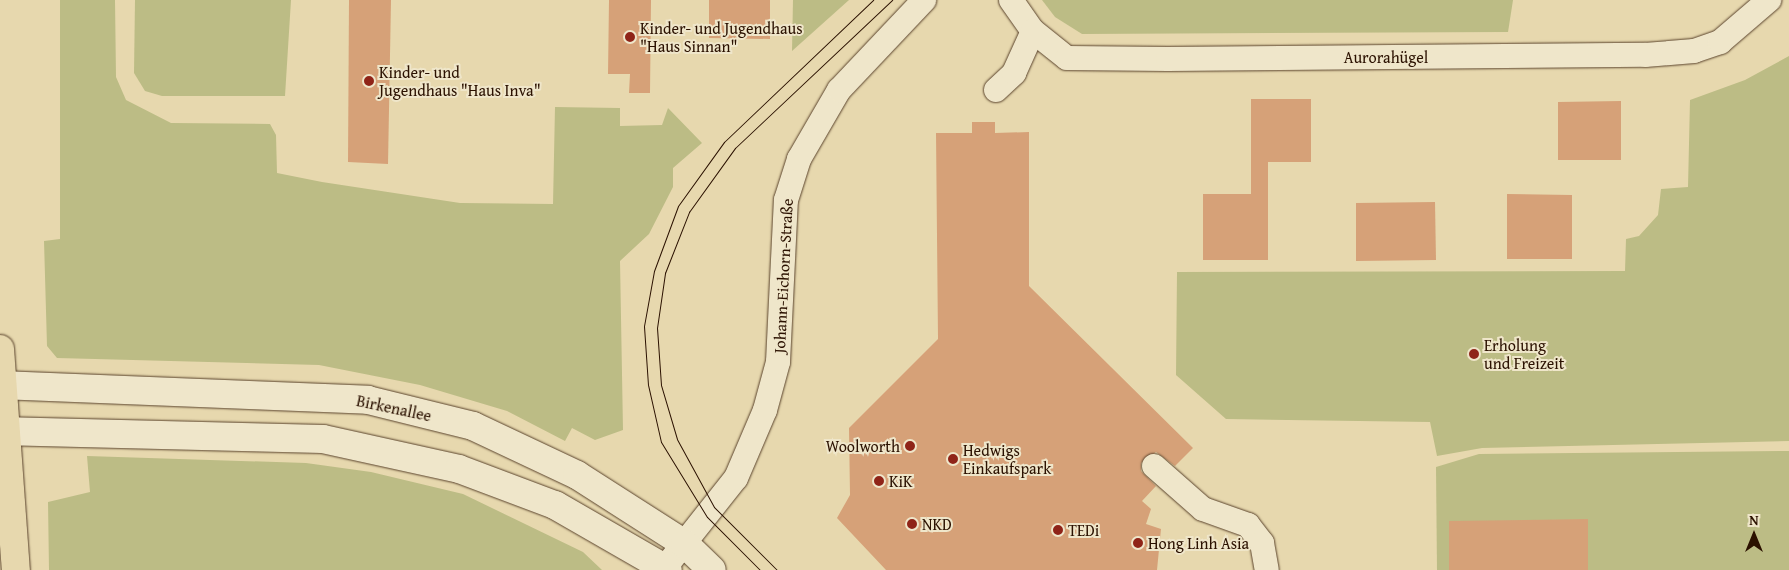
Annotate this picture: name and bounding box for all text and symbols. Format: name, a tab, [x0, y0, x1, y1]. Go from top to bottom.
place label: Kinder- und Jugendhaus "Haus Sinnan"	[640, 18, 803, 56]
marker: Kinder- und Jugendhaus "Haus Sinnan"	[624, 31, 636, 43]
street label: Aurorahügel	[1344, 47, 1428, 67]
place label: Kinder- und Jugendhaus "Haus Inva"	[379, 62, 541, 100]
marker: Kinder- und Jugendhaus "Haus Inva"	[363, 75, 375, 87]
street label: Johann-Eichorn-Straße	[769, 198, 797, 354]
place label: Erholung und Freizeit	[1484, 335, 1565, 373]
marker: Erholung und Freizeit	[1468, 348, 1480, 360]
street label: Birkenallee	[355, 391, 433, 425]
place label: Woolworth	[826, 436, 900, 456]
marker: Woolworth	[904, 440, 916, 452]
place label: Hedwigs Einkaufspark	[963, 440, 1051, 478]
marker: Hedwigs Einkaufspark	[947, 453, 959, 465]
place label: KiK	[889, 471, 912, 491]
marker: KiK	[873, 475, 885, 487]
north arrow	[1729, 510, 1779, 560]
text: N	[1749, 510, 1759, 530]
place label: NKD	[922, 514, 952, 534]
marker: NKD	[906, 518, 918, 530]
place label: TEDi	[1068, 520, 1099, 540]
marker: TEDi	[1052, 524, 1064, 536]
place label: Hong Linh Asia	[1148, 533, 1249, 553]
marker: Hong Linh Asia	[1132, 537, 1144, 549]

